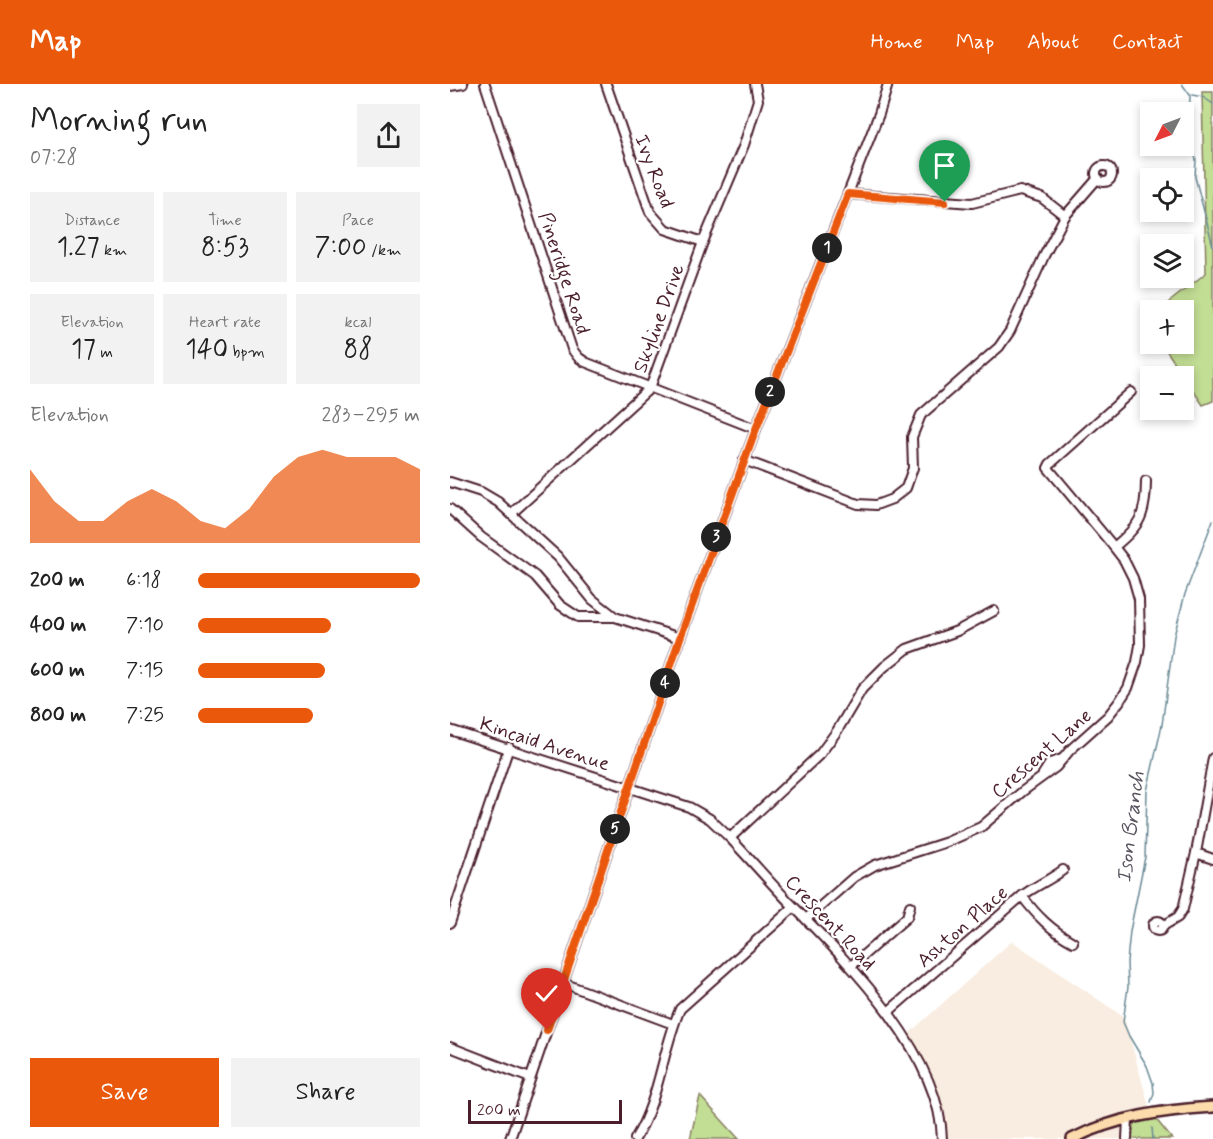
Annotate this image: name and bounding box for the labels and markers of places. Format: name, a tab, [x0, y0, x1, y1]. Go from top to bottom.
pin	[919, 140, 970, 202]
pin: 1	[812, 233, 842, 263]
pin: 2	[755, 377, 785, 407]
pin: 3	[701, 522, 731, 552]
pin: 4	[650, 668, 680, 698]
pin: 5	[600, 814, 630, 844]
pin	[521, 968, 572, 1030]

